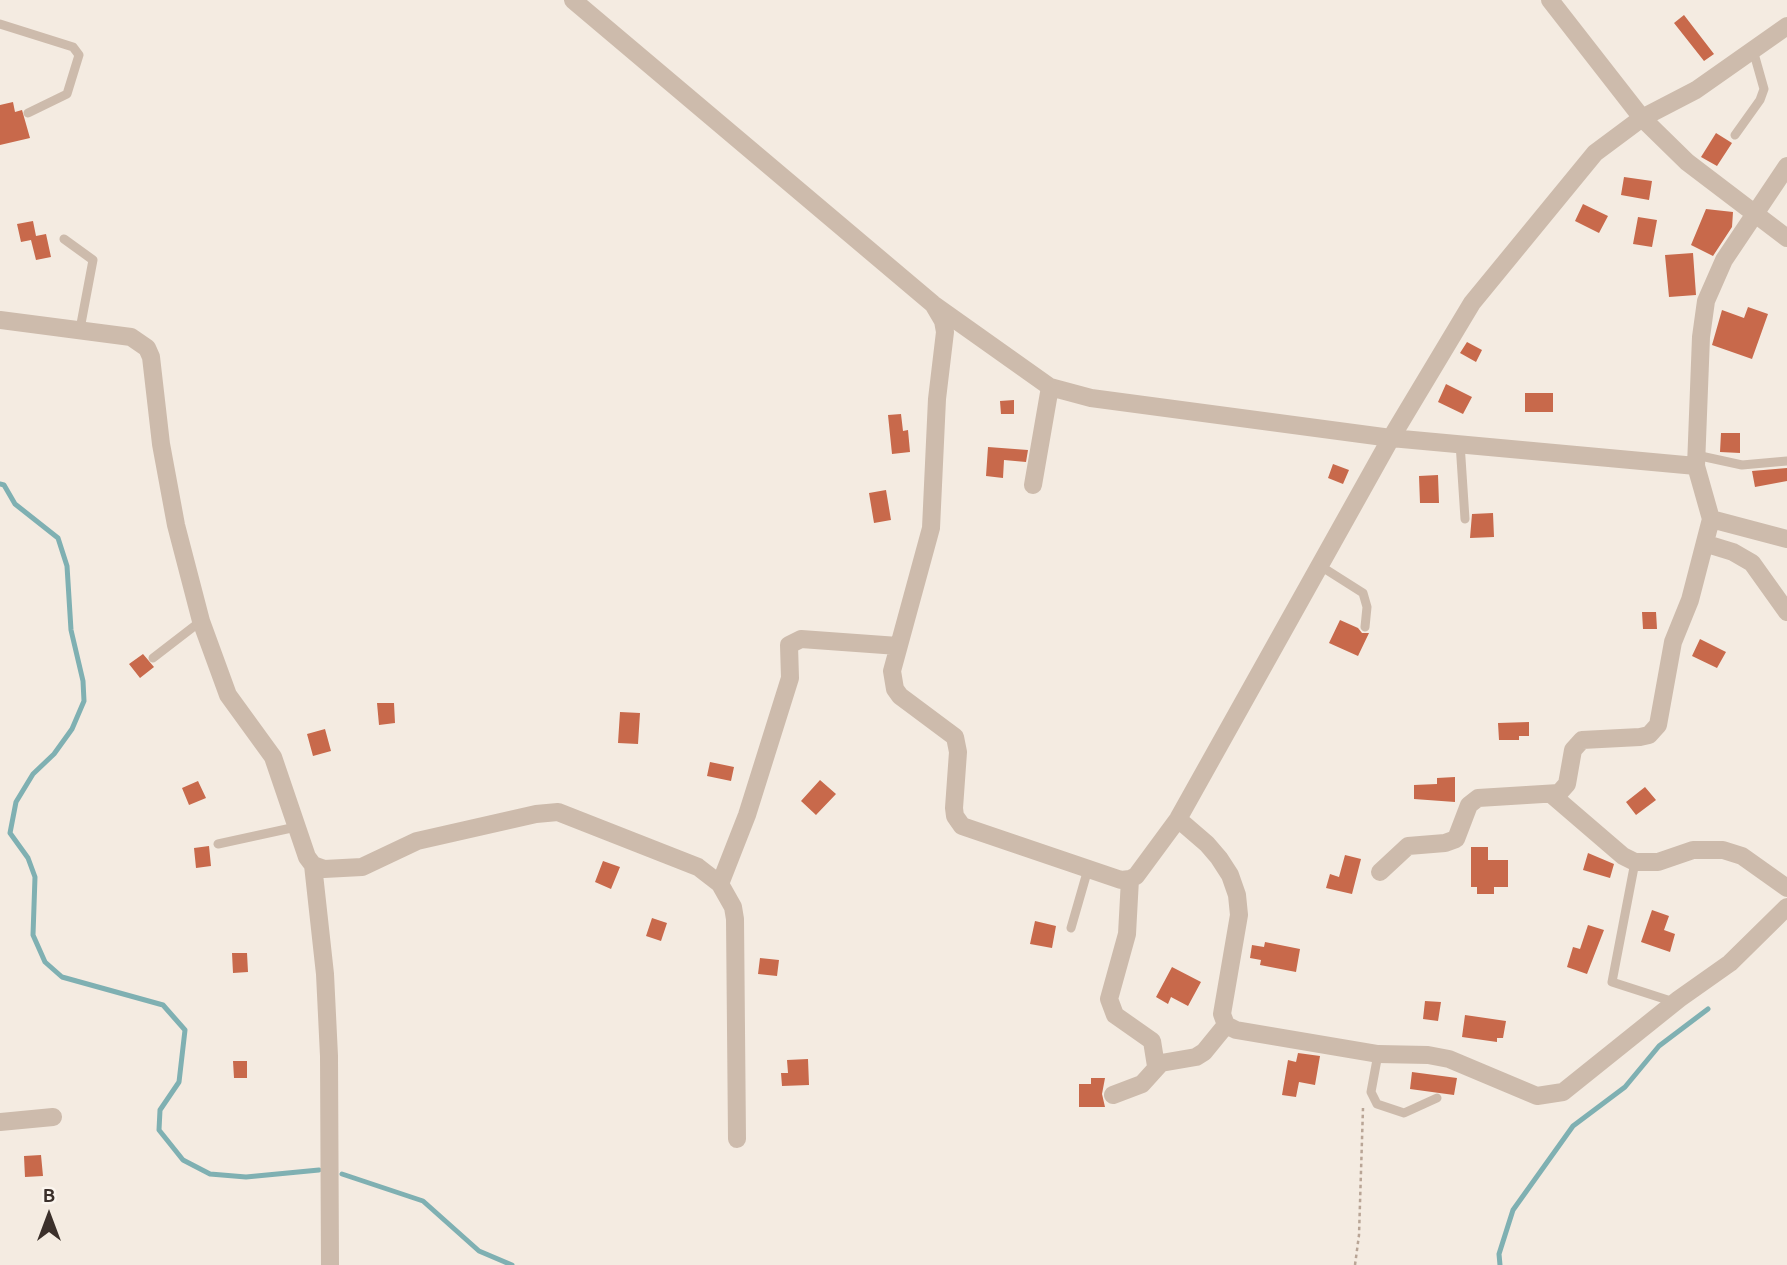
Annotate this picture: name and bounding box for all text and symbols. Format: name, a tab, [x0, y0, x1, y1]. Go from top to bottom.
north arrow	[14, 1181, 84, 1251]
text: B	[43, 1184, 55, 1206]

